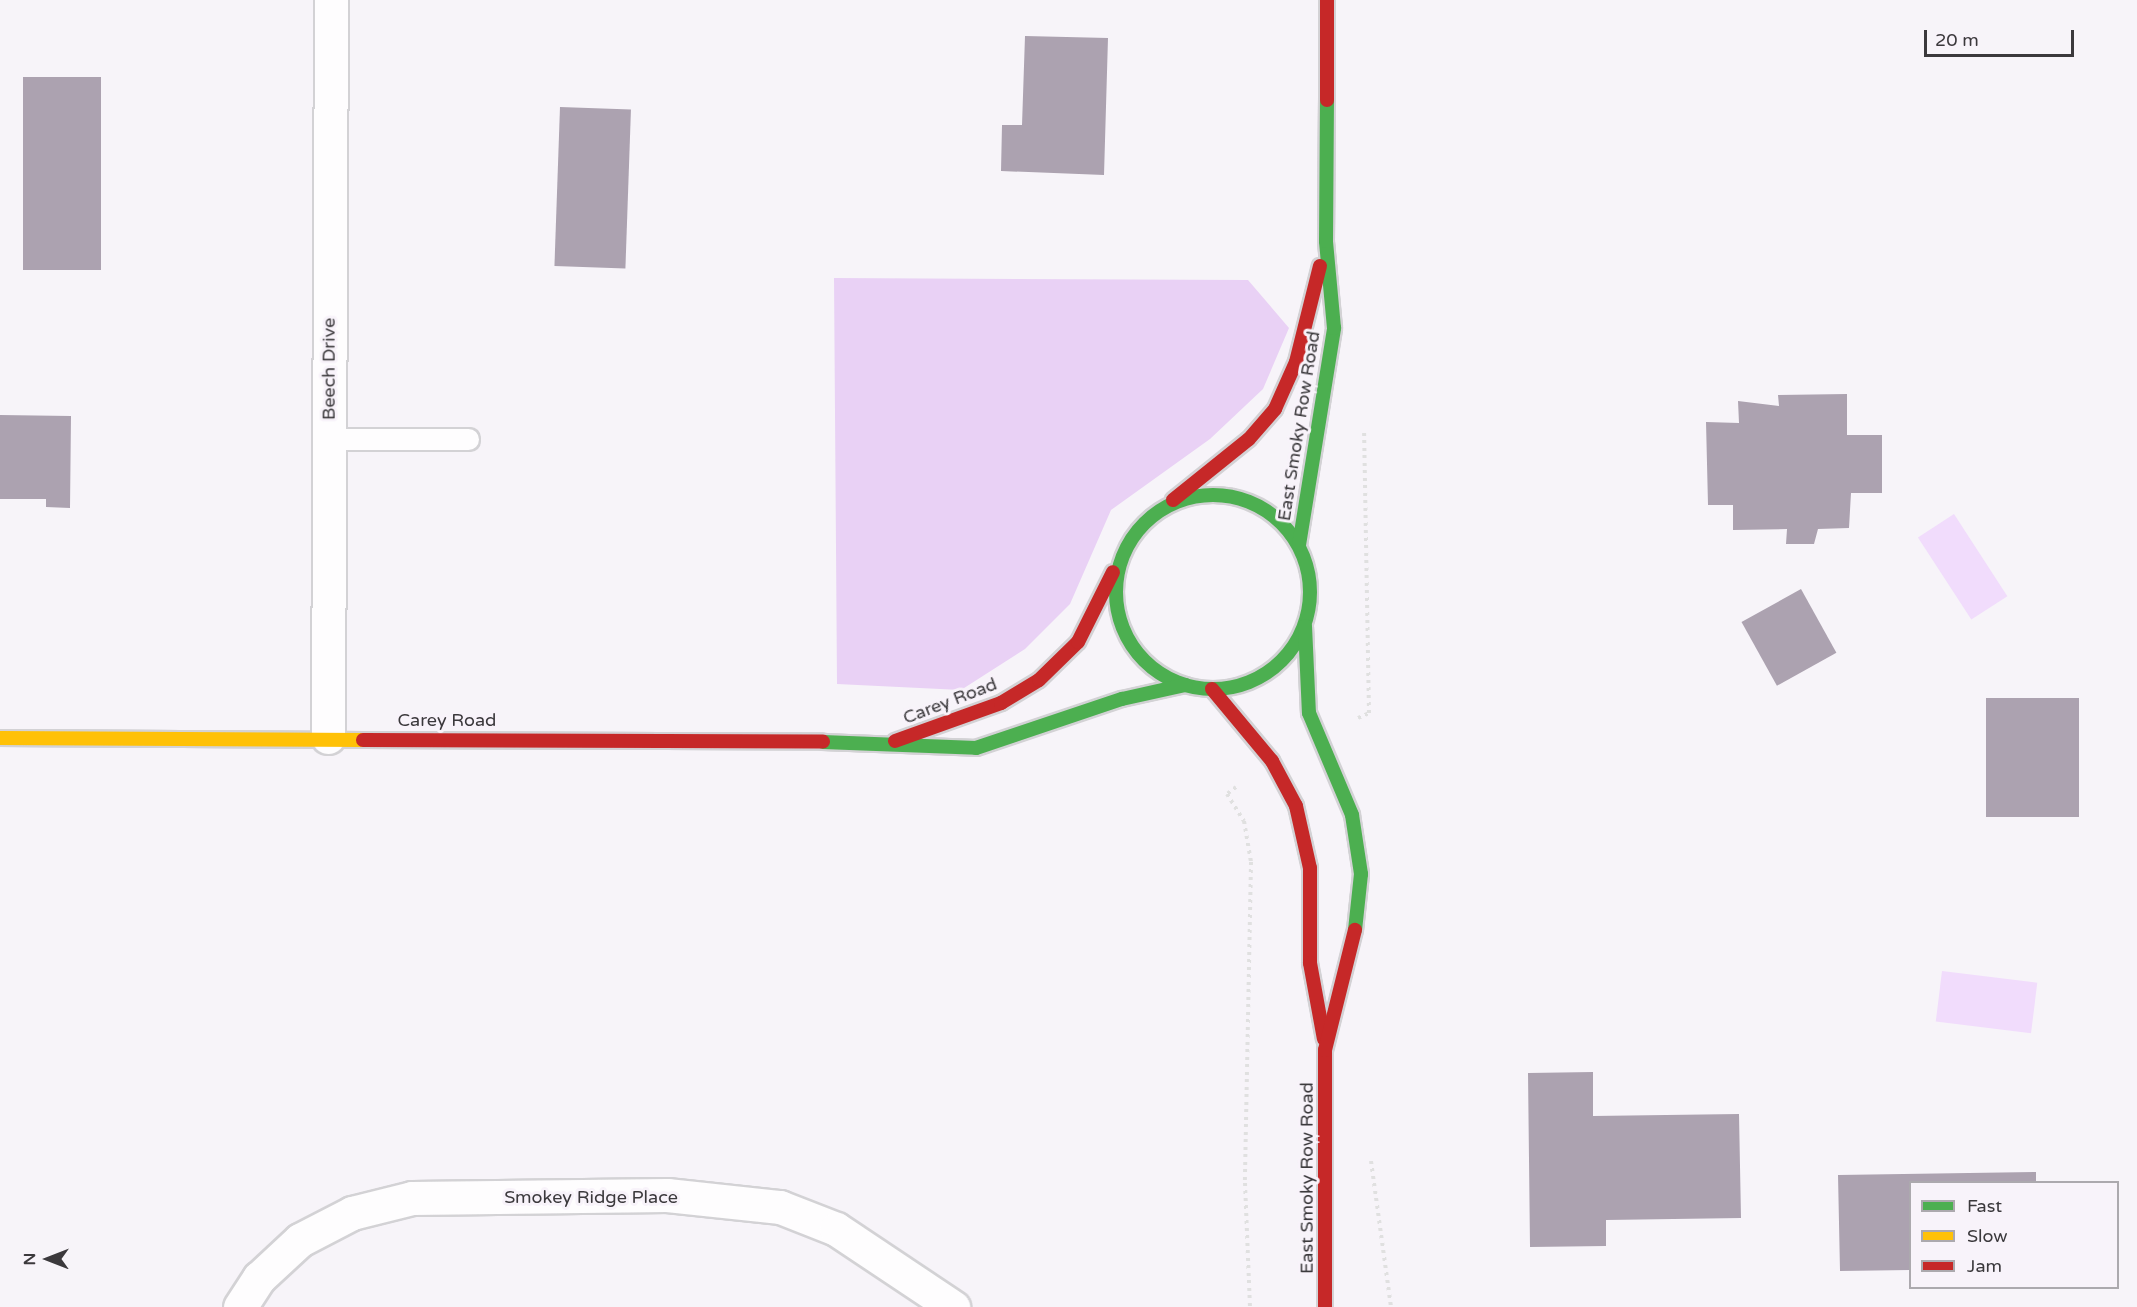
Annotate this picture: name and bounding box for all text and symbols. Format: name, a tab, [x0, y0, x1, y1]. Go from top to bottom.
scale bar	[1927, 18, 2077, 56]
text: 20 m	[1935, 29, 1979, 51]
street label: Beech Drive	[318, 318, 340, 420]
street label: East Smoky Row Road	[1273, 330, 1325, 522]
street label: Carey Road	[900, 673, 1000, 729]
street label: Carey Road	[398, 709, 496, 731]
street label: East Smoky Row Road	[1296, 1082, 1318, 1274]
legend	[1909, 1181, 2119, 1289]
street label: Smokey Ridge Place	[504, 1186, 678, 1208]
text: Fast	[1967, 1195, 2002, 1217]
text: Slow	[1967, 1225, 2008, 1247]
north arrow	[18, 1229, 78, 1289]
text: N	[20, 1253, 40, 1265]
text: Jam	[1967, 1255, 2002, 1277]

